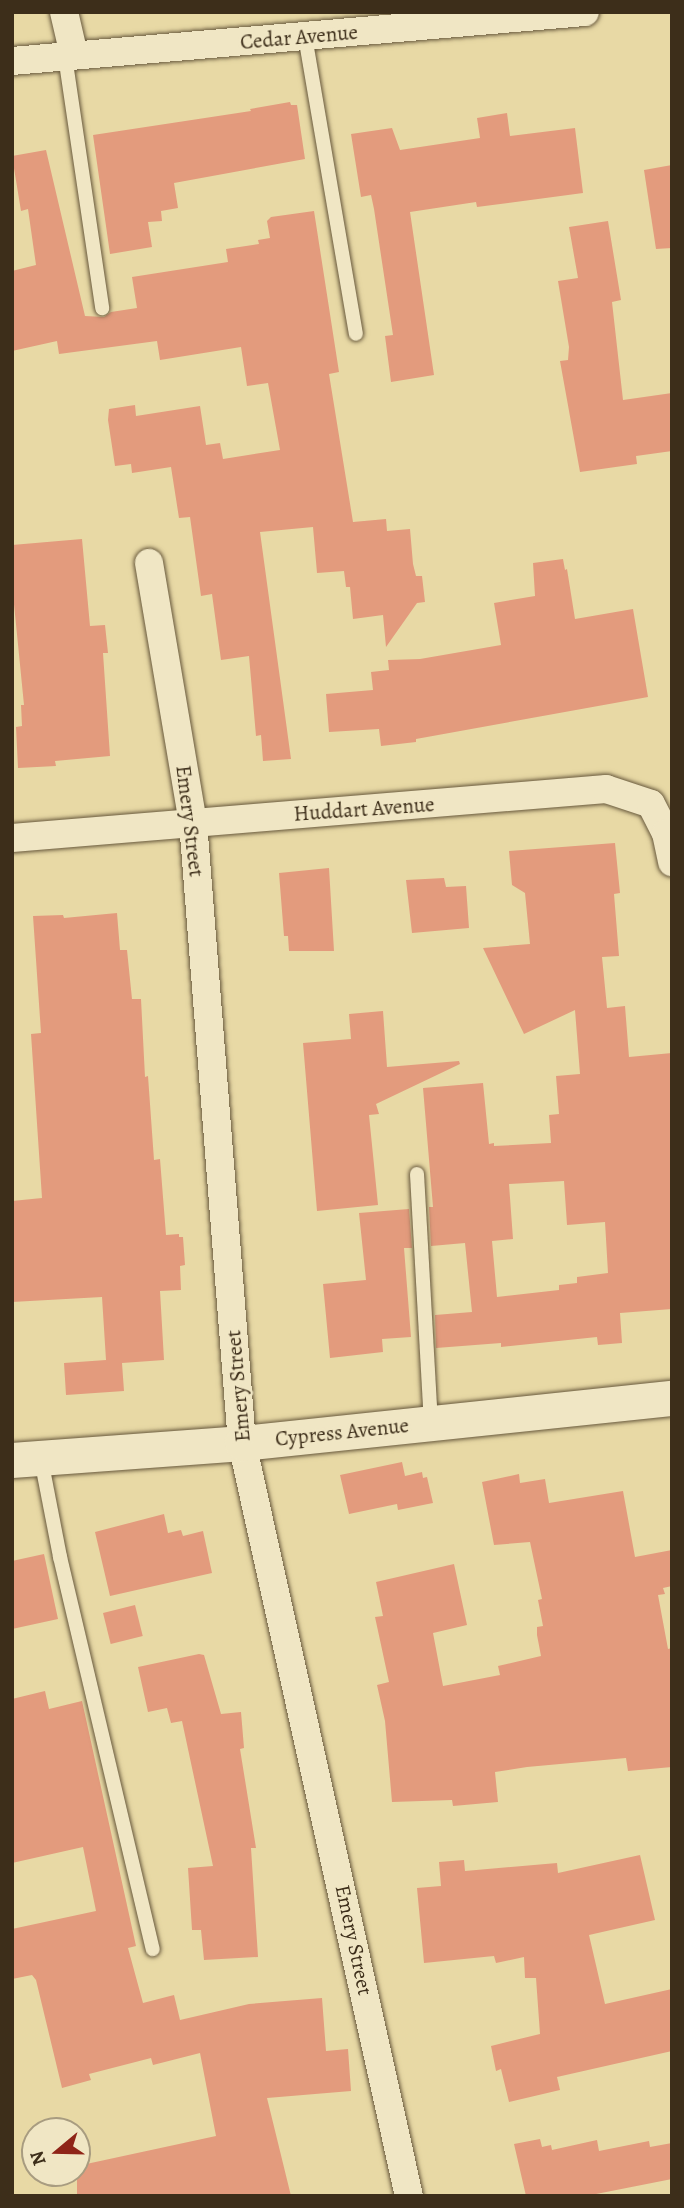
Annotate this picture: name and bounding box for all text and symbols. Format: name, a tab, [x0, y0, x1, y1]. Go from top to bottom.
street label: Cedar Avenue	[239, 19, 359, 55]
street label: Emery Street	[171, 764, 209, 878]
street label: Huddart Avenue	[293, 792, 435, 826]
street label: Emery Street	[221, 1329, 255, 1443]
street label: Cypress Avenue	[274, 1412, 410, 1452]
street label: Emery Street	[330, 1883, 378, 1997]
north arrow	[21, 2117, 91, 2187]
text: N	[23, 2147, 53, 2169]

